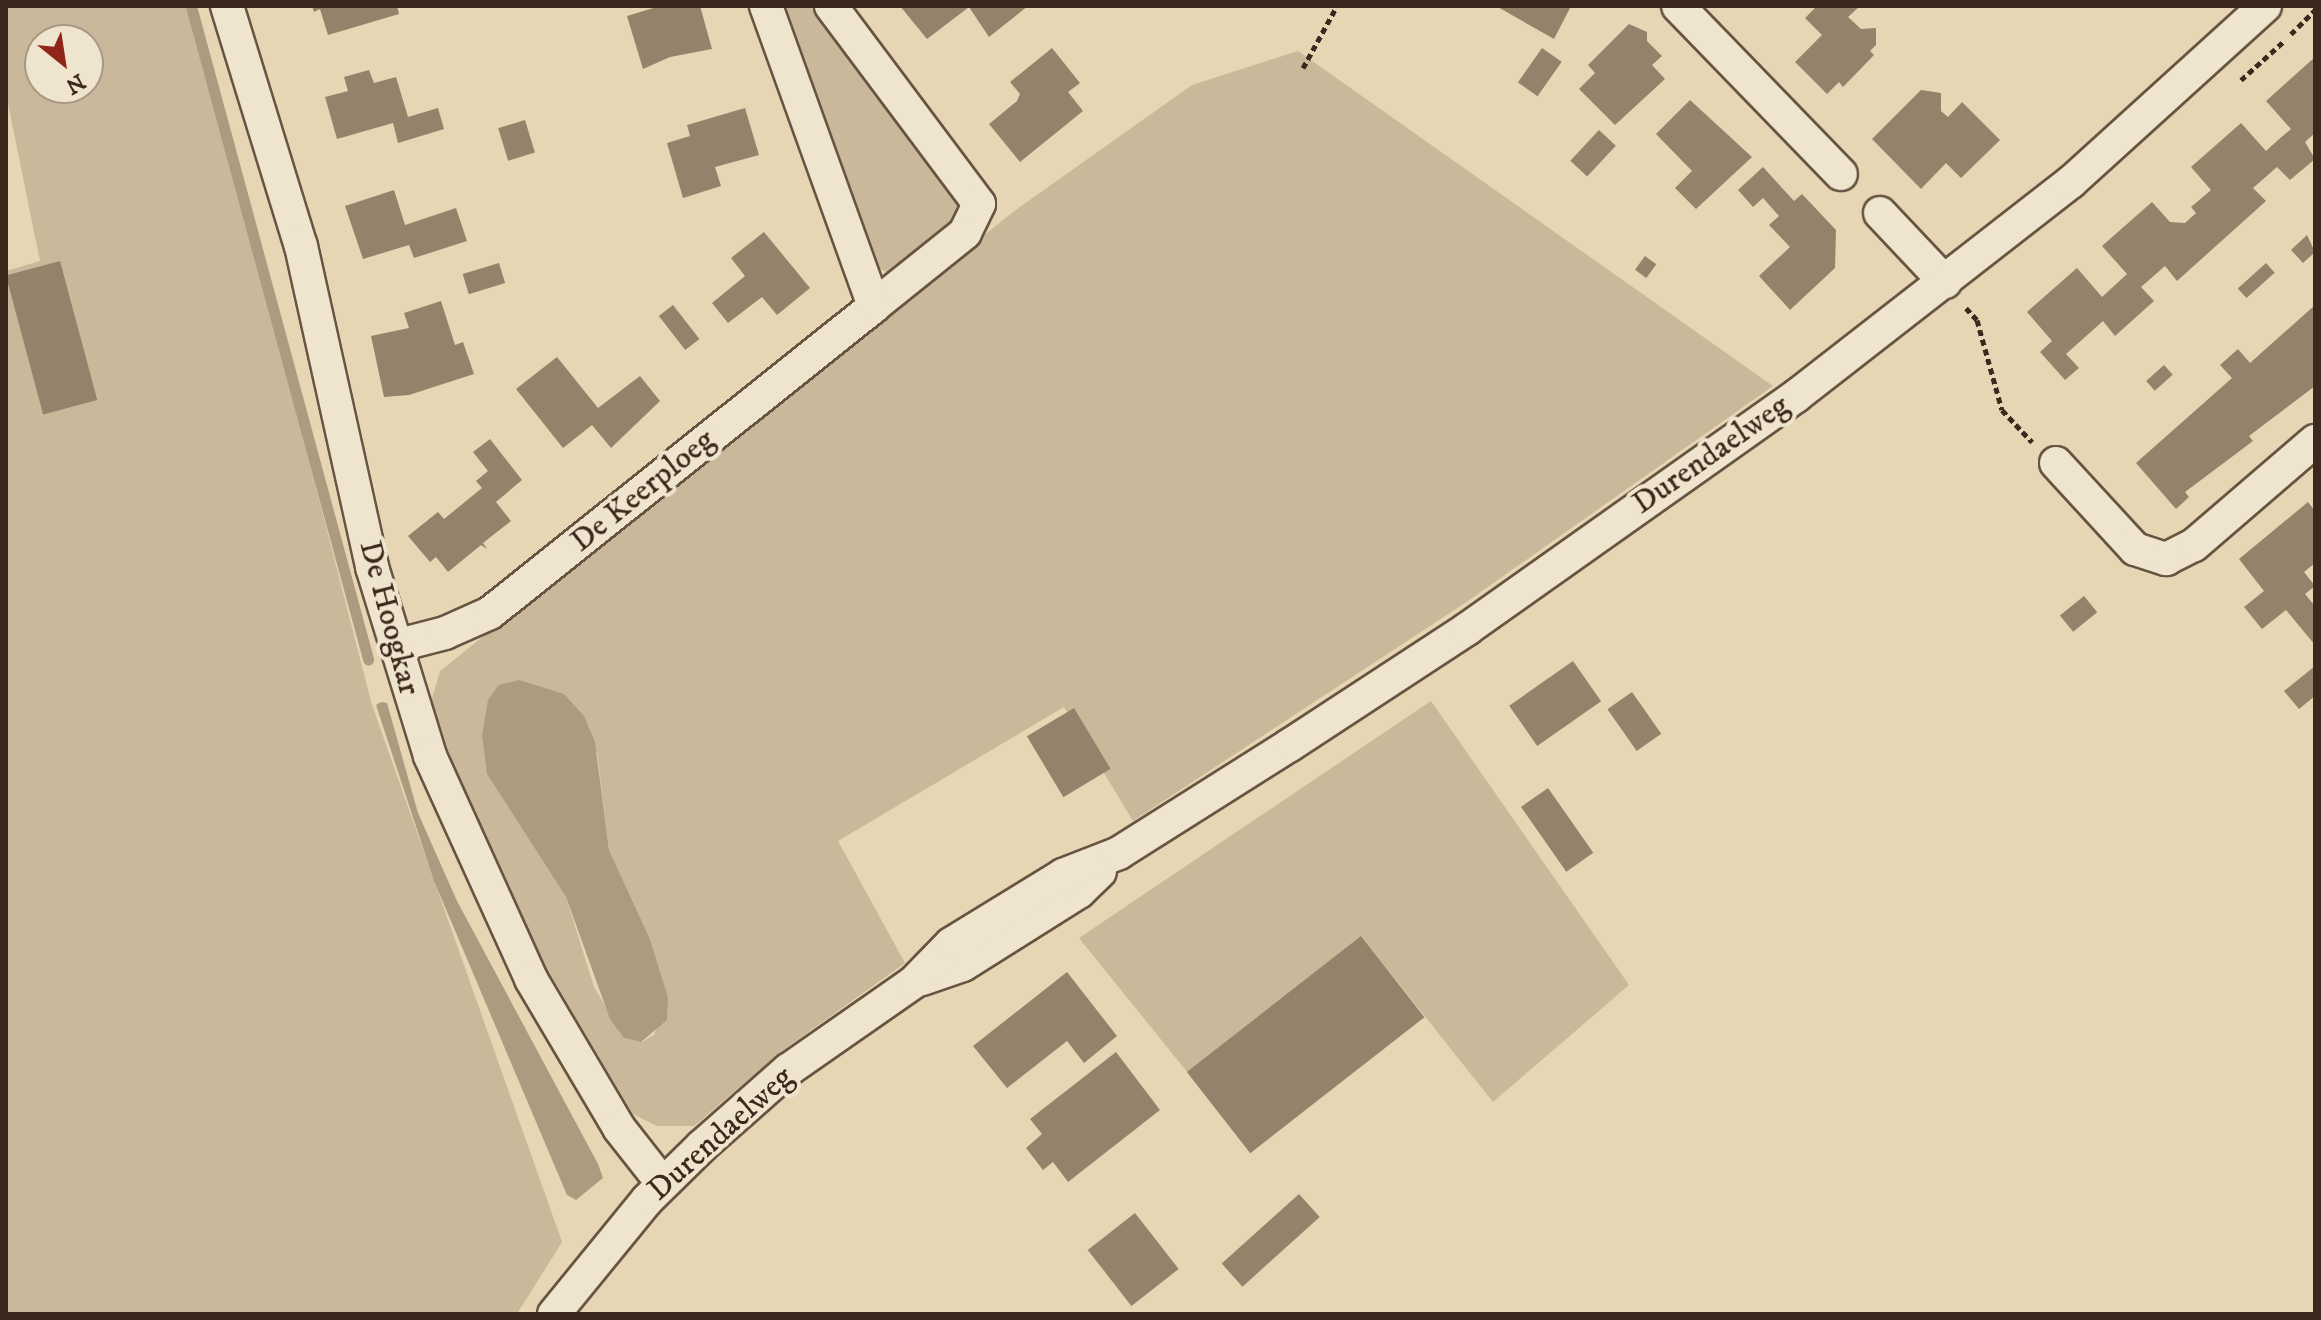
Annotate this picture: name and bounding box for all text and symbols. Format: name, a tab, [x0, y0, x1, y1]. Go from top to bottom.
north arrow	[24, 24, 104, 104]
text: N	[61, 67, 90, 100]
street label: Durendaelweg	[1625, 387, 1797, 523]
street label: De Keerploeg	[563, 421, 723, 561]
street label: De Hoogkar	[350, 537, 428, 699]
street label: Durendaelweg	[640, 1059, 802, 1209]

